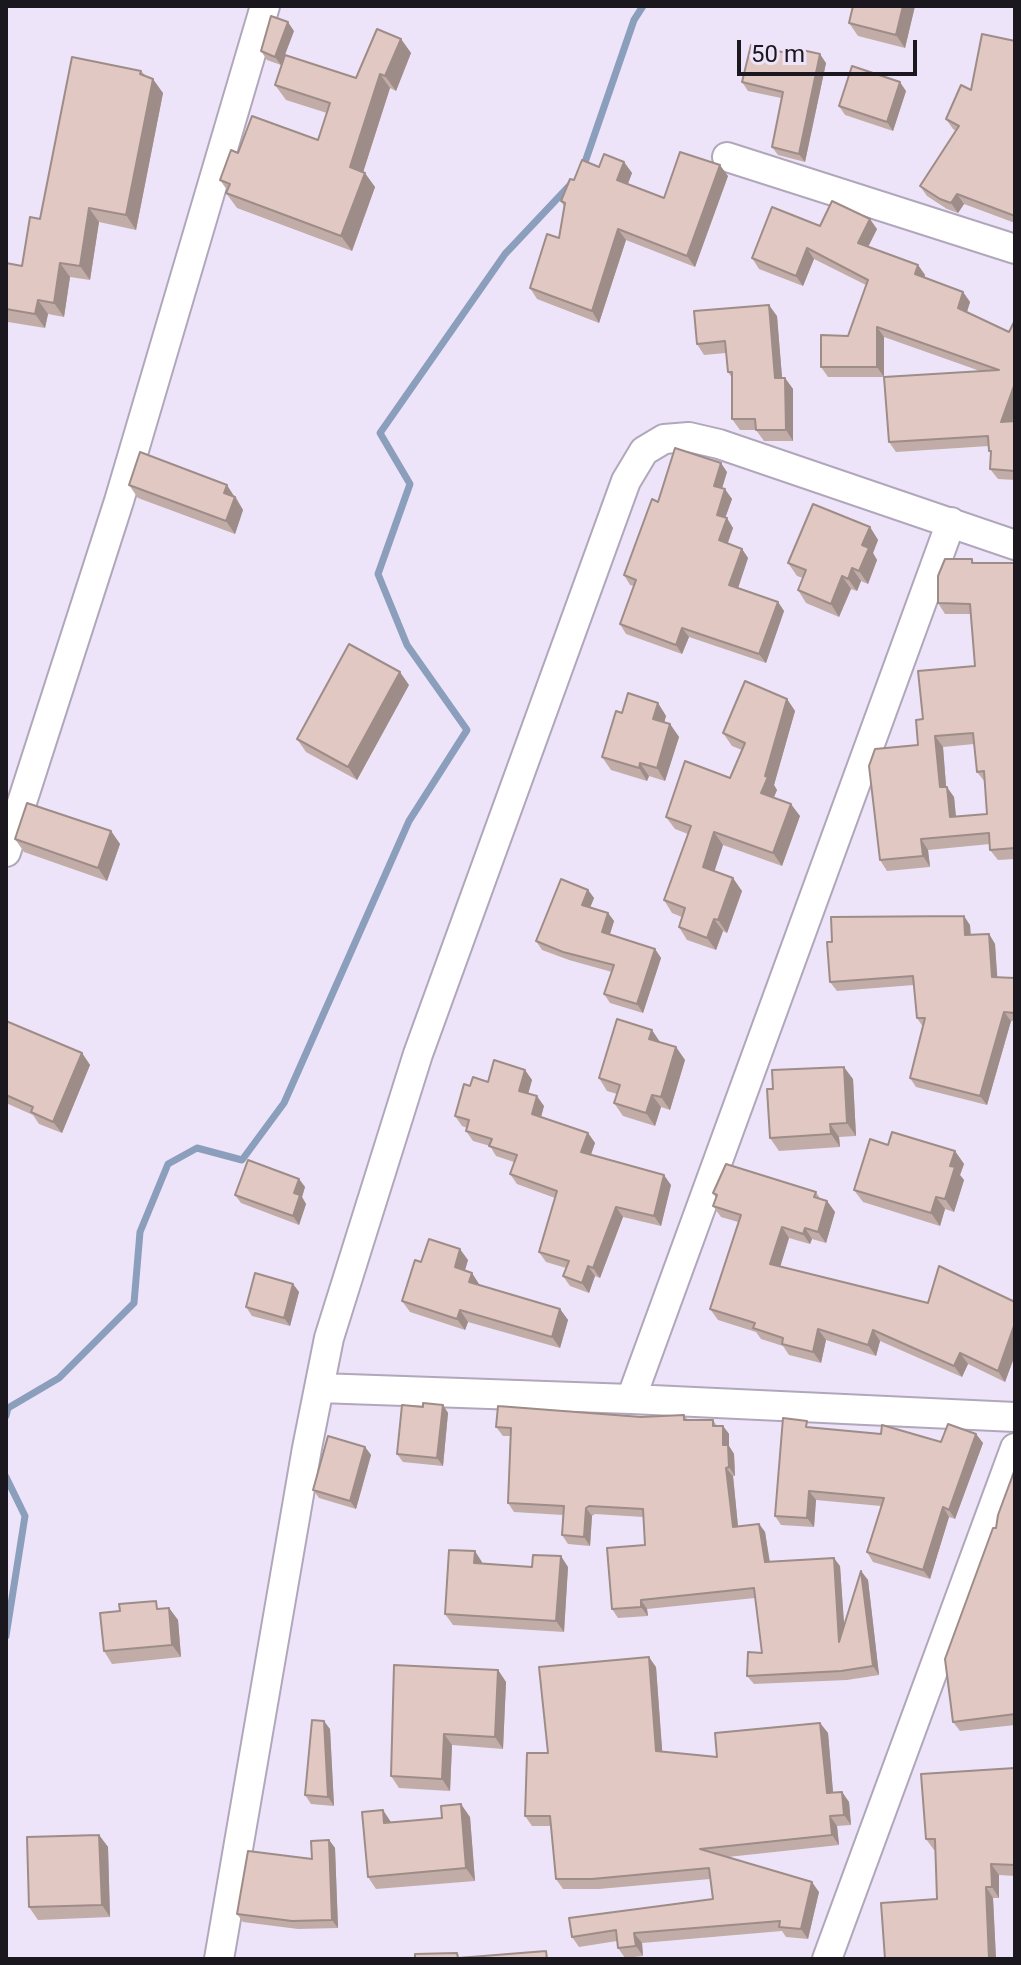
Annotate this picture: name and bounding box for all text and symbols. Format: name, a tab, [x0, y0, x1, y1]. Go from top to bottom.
scale bar	[741, 24, 921, 74]
text: 50 m	[751, 40, 805, 68]

